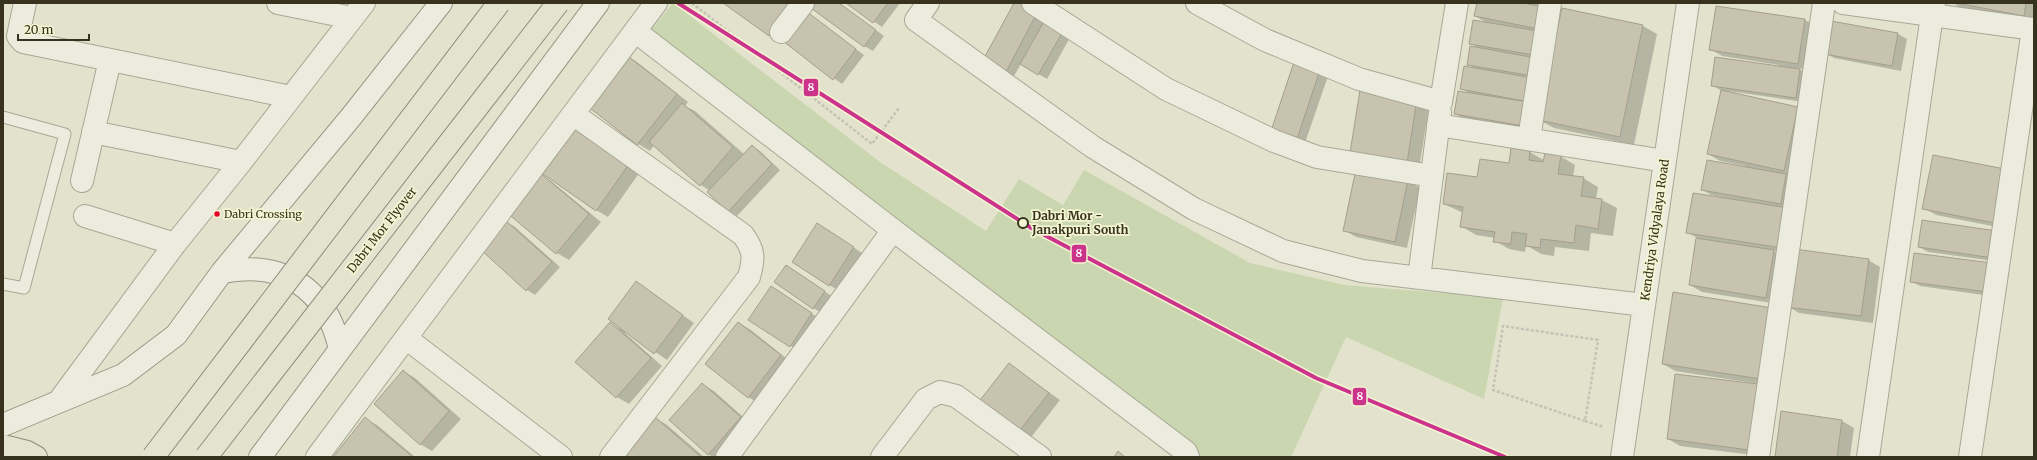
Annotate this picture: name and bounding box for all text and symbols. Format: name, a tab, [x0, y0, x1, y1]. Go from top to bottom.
scale bar	[18, 16, 89, 42]
text: 20 m	[24, 22, 53, 37]
line badge: 8	[803, 78, 819, 97]
text: 8	[808, 80, 815, 94]
street label: Kendriya Vidyalaya Road	[1637, 158, 1672, 302]
street label: Dabri Mor Flyover	[343, 183, 420, 276]
place label: Dabri Crossing	[224, 207, 302, 221]
place label: Dabri Mor - Janakpuri South	[1031, 208, 1128, 237]
marker: Dabri Crossing	[212, 209, 222, 219]
marker: Dabri Mor - Janakpuri South	[1017, 217, 1029, 229]
line badge: 8	[1071, 244, 1087, 263]
text: 8	[1076, 246, 1083, 260]
line badge: 8	[1352, 387, 1367, 406]
text: 8	[1357, 389, 1364, 403]

